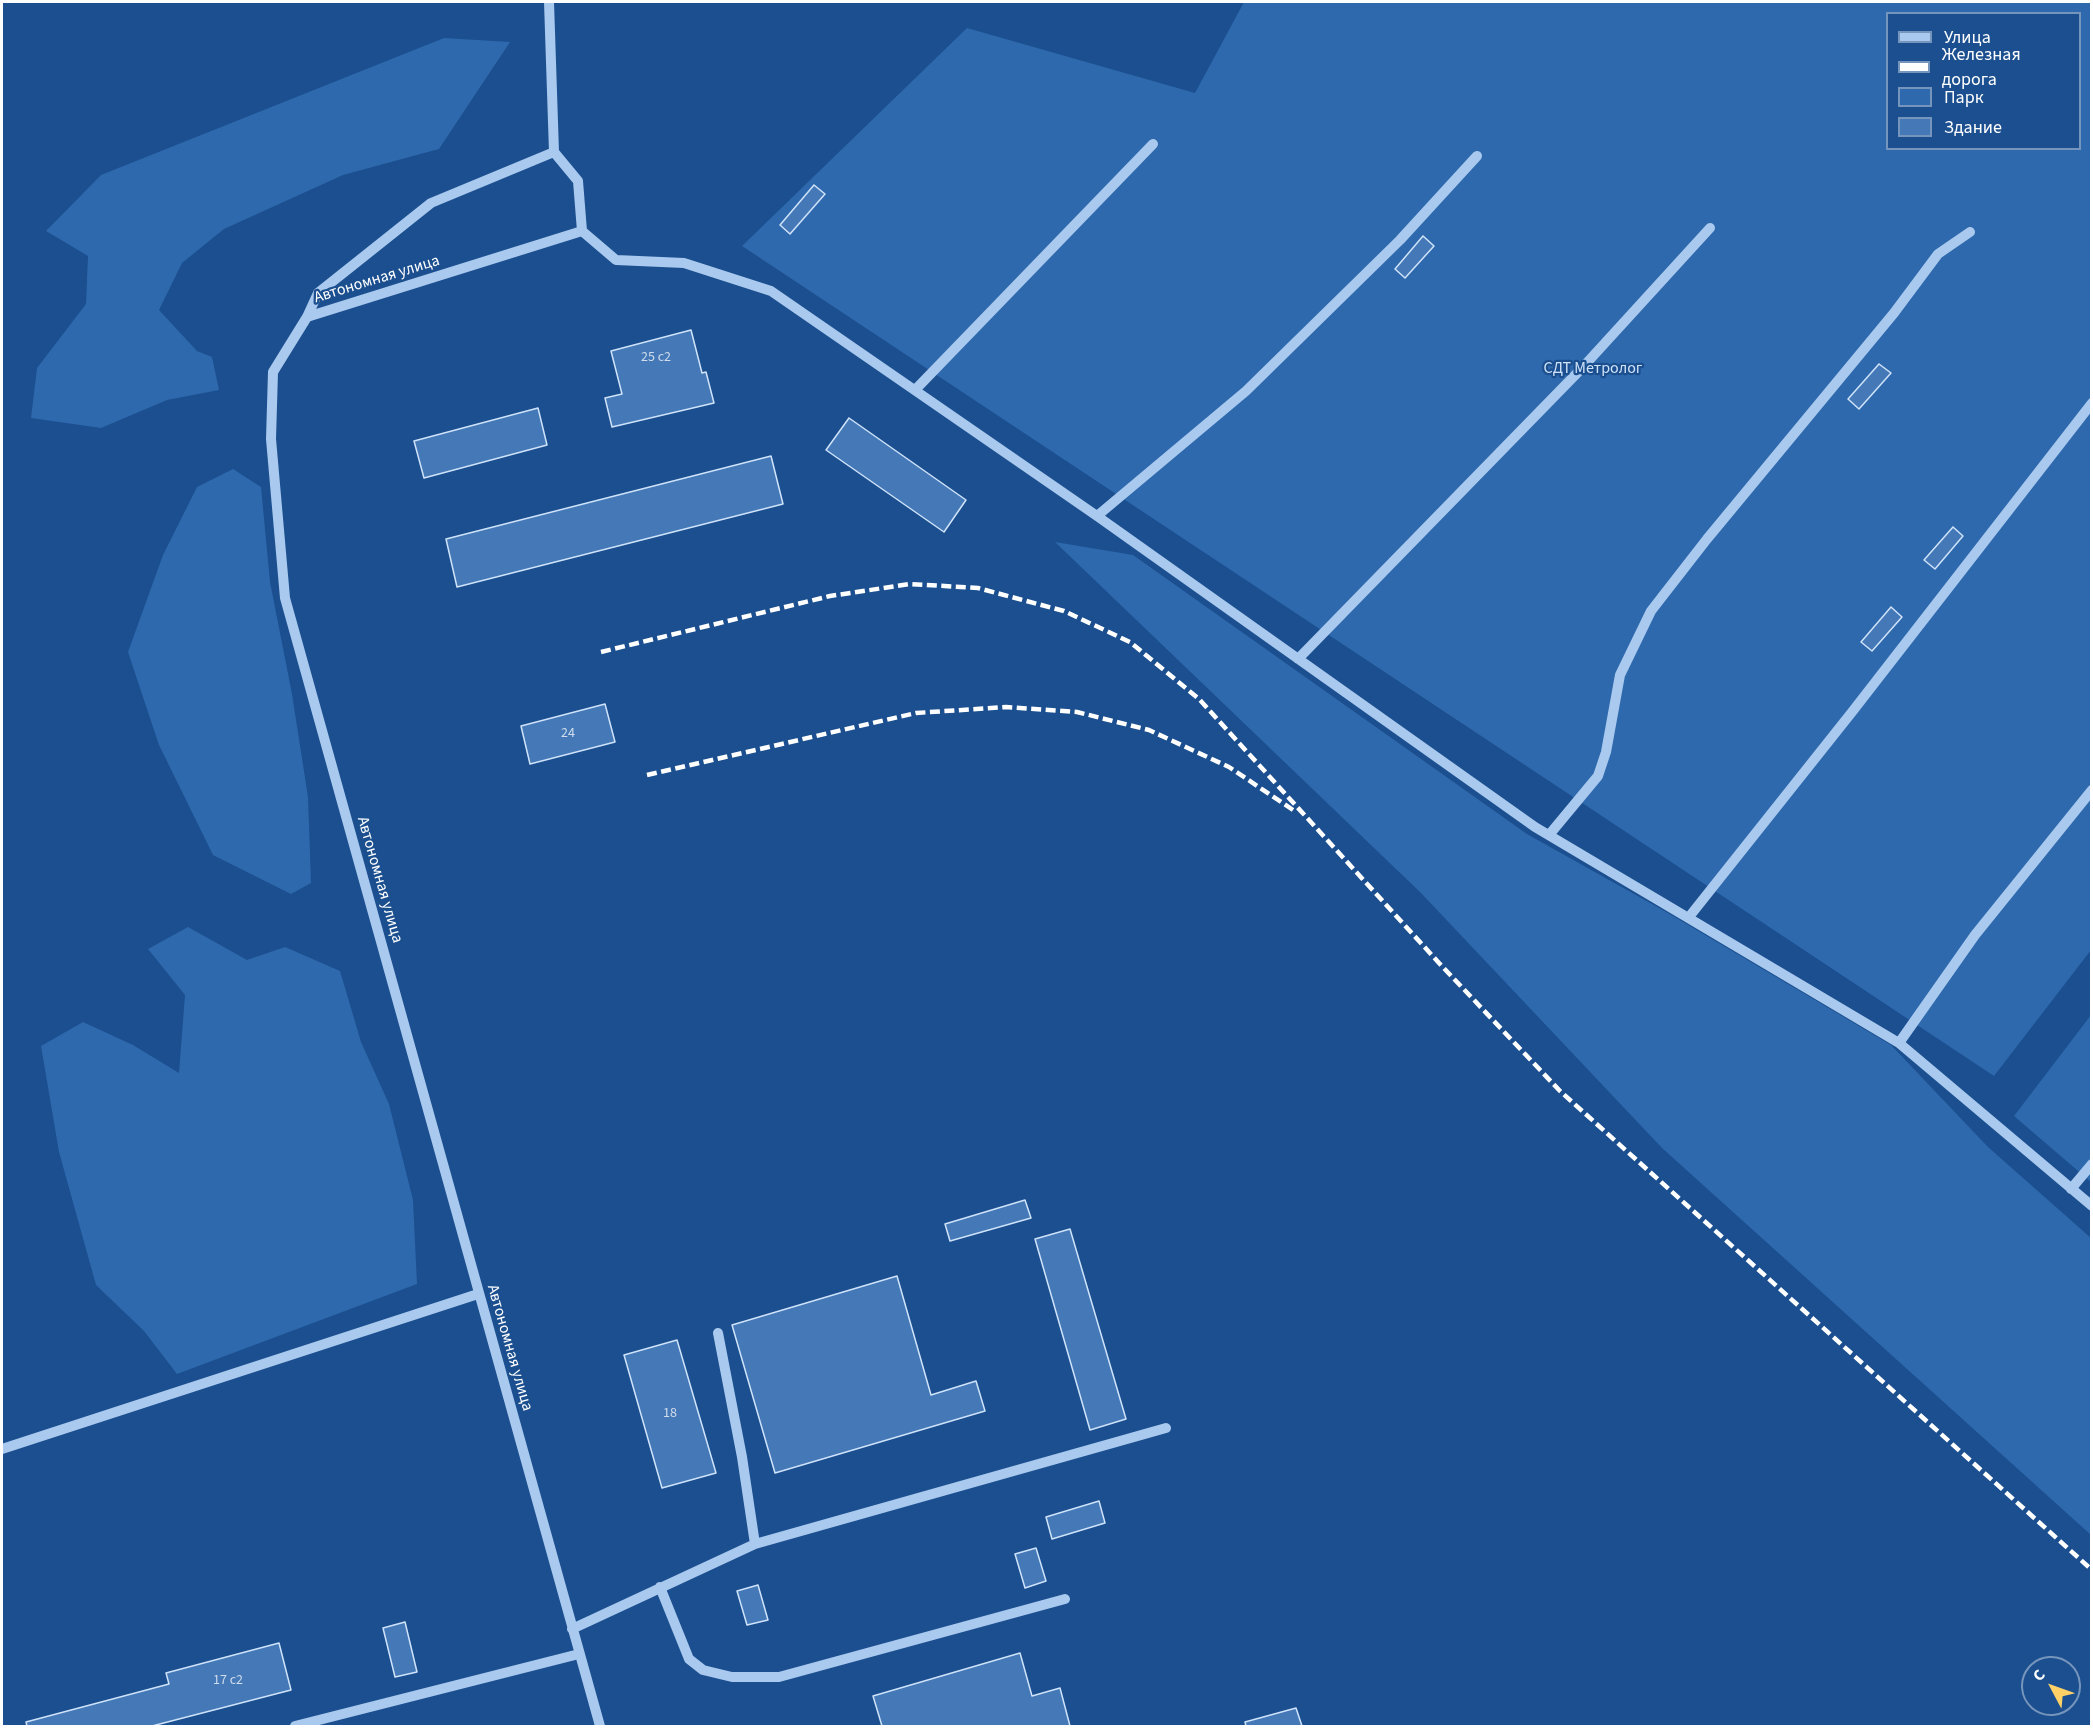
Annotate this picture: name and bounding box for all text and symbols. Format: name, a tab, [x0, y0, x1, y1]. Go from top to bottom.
legend	[1886, 12, 2081, 150]
text: Улица	[1944, 25, 1991, 50]
text: Железная дорога	[1942, 42, 2021, 92]
text: Парк	[1944, 85, 1984, 110]
text: Здание	[1944, 115, 2002, 140]
street label: Автономная улица	[312, 252, 442, 308]
house number: 25 с2	[641, 350, 671, 366]
park label: СДТ Метролог	[1544, 359, 1642, 379]
house number: 24	[561, 726, 575, 742]
street label: Автономная улица	[352, 815, 406, 945]
street label: Автономная улица	[482, 1283, 536, 1413]
house number: 18	[663, 1406, 677, 1422]
north arrow	[2021, 1656, 2081, 1716]
text: С	[2028, 1665, 2050, 1686]
house number: 17 с2	[213, 1673, 243, 1689]

